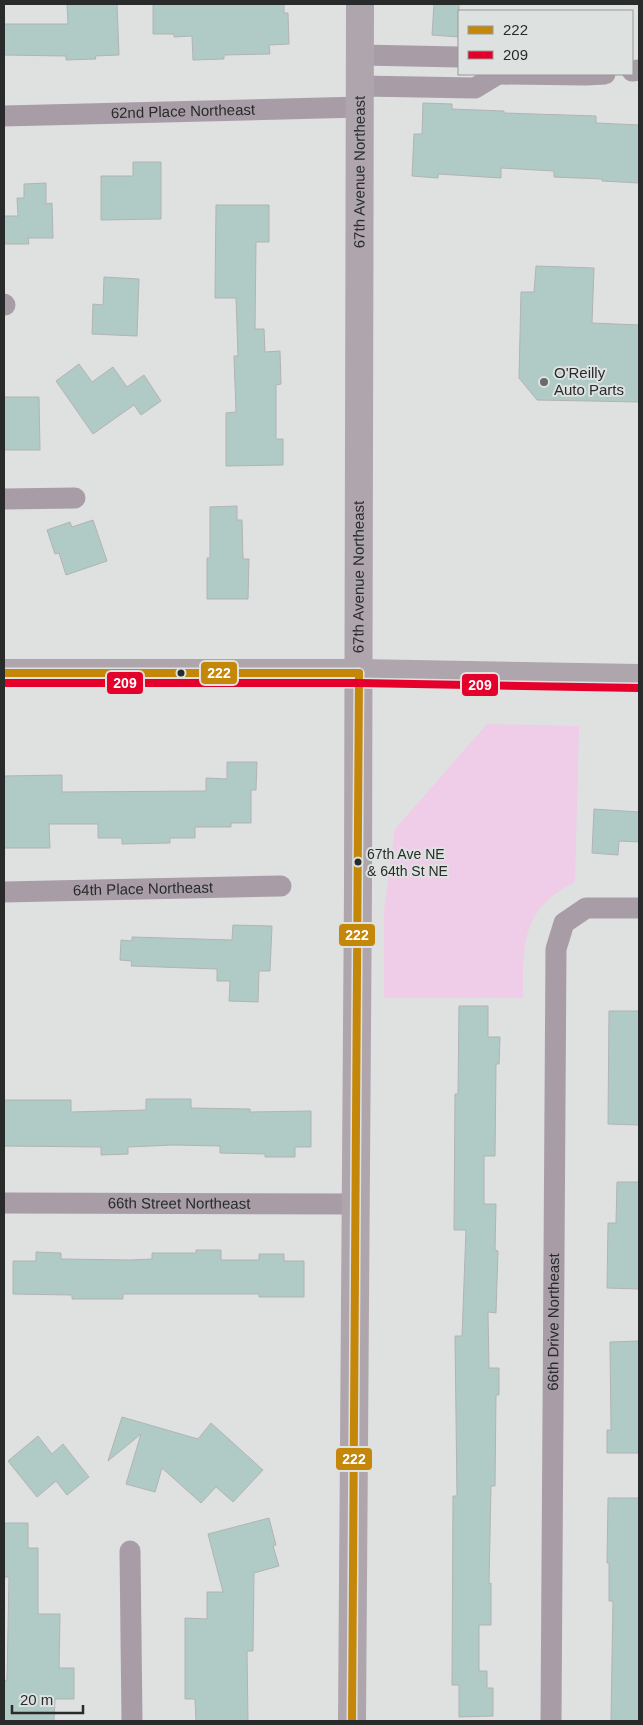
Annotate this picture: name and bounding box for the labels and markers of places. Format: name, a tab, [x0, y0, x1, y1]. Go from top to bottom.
place label: O'Reilly Auto Parts	[554, 364, 624, 398]
marker: O'Reilly Auto Parts	[538, 376, 550, 388]
unlabelled marker	[176, 668, 186, 678]
place label: 67th Ave NE & 64th St NE	[367, 846, 448, 879]
marker: 67th Ave NE & 64th St NE	[353, 857, 363, 867]

